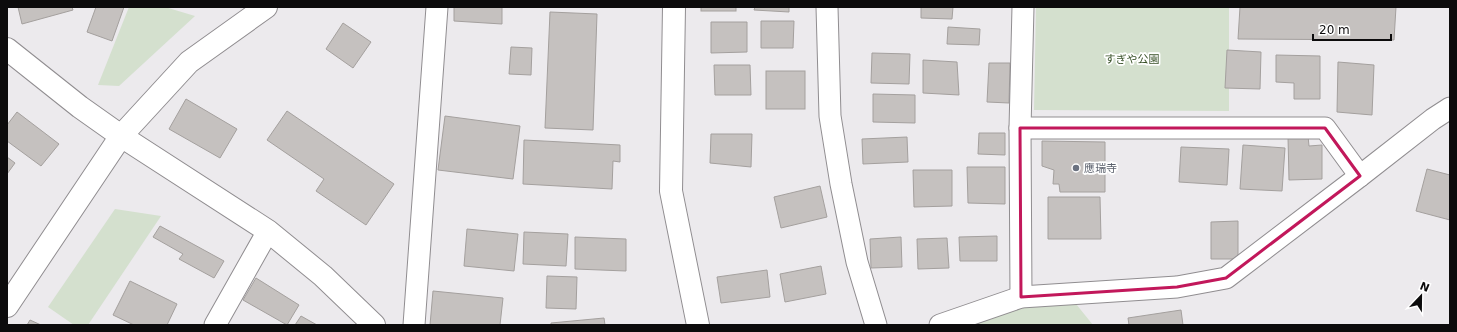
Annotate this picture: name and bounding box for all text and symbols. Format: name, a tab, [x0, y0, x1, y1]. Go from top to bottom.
scale bar	[1313, 16, 1391, 42]
text: 20 m	[1319, 23, 1350, 37]
park label: すぎや公園	[1105, 53, 1160, 66]
place label: 應瑞寺	[1084, 162, 1117, 175]
marker: 應瑞寺	[1071, 163, 1081, 173]
north arrow	[1401, 276, 1441, 316]
text: N	[1418, 279, 1431, 295]

